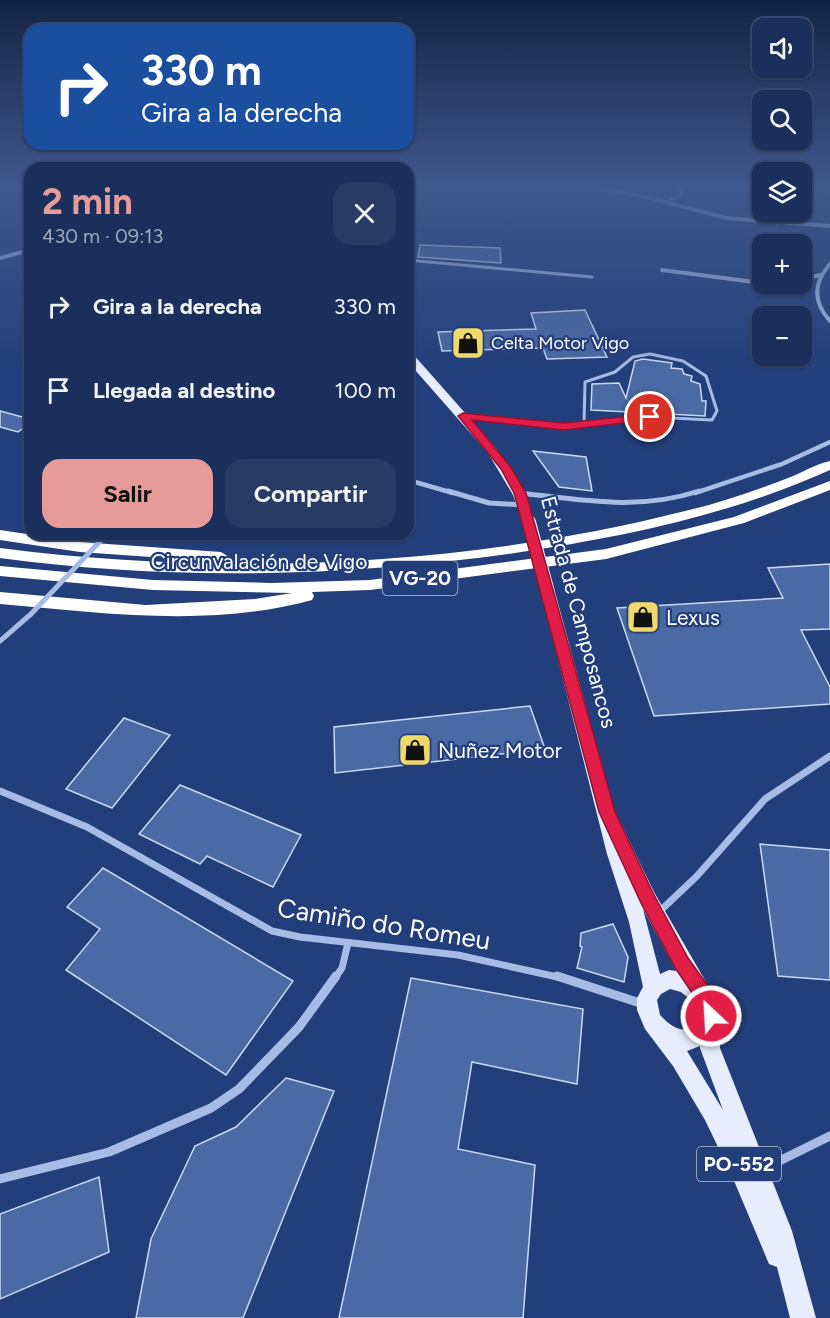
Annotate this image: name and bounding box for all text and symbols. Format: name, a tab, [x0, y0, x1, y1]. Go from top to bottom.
map controls	[752, 18, 812, 366]
button: sound	[752, 18, 812, 78]
text: 330 m	[141, 45, 262, 96]
icon: right	[42, 48, 120, 126]
button: search	[752, 90, 812, 150]
text: Gira a la derecha	[141, 96, 342, 129]
button: layers	[752, 162, 812, 222]
text: 2 min	[42, 180, 133, 223]
button: close	[333, 182, 396, 245]
text: 430 m · 09:13	[42, 224, 163, 248]
button: +	[752, 234, 812, 294]
icon: right	[42, 290, 75, 323]
text: Gira a la derecha	[93, 293, 262, 320]
text: 330 m	[334, 293, 396, 320]
button: −	[752, 306, 812, 366]
shop icon: Celta Motor Vigo	[450, 325, 486, 361]
place label: Celta Motor Vigo	[491, 332, 629, 354]
icon: arrive	[42, 374, 75, 407]
text: Llegada al destino	[93, 377, 275, 404]
text: 100 m	[335, 377, 396, 404]
pin	[624, 391, 675, 442]
icon: arrive	[633, 400, 666, 433]
button: Salir	[42, 459, 213, 528]
button: Compartir	[225, 459, 396, 528]
street label: Estrada de Camposancos	[536, 493, 622, 731]
street label: Circunvalación de Vigo	[151, 549, 367, 574]
road number: VG-20	[382, 561, 458, 595]
shop icon: Lexus	[625, 599, 661, 635]
place label: Lexus	[666, 605, 720, 630]
shop icon: Nuñez Motor	[397, 732, 433, 768]
place label: Nuñez Motor	[438, 738, 562, 763]
street label: Camiño do Romeu	[275, 891, 493, 957]
position arrow	[679, 984, 743, 1048]
road number: PO-552	[697, 1147, 781, 1181]

